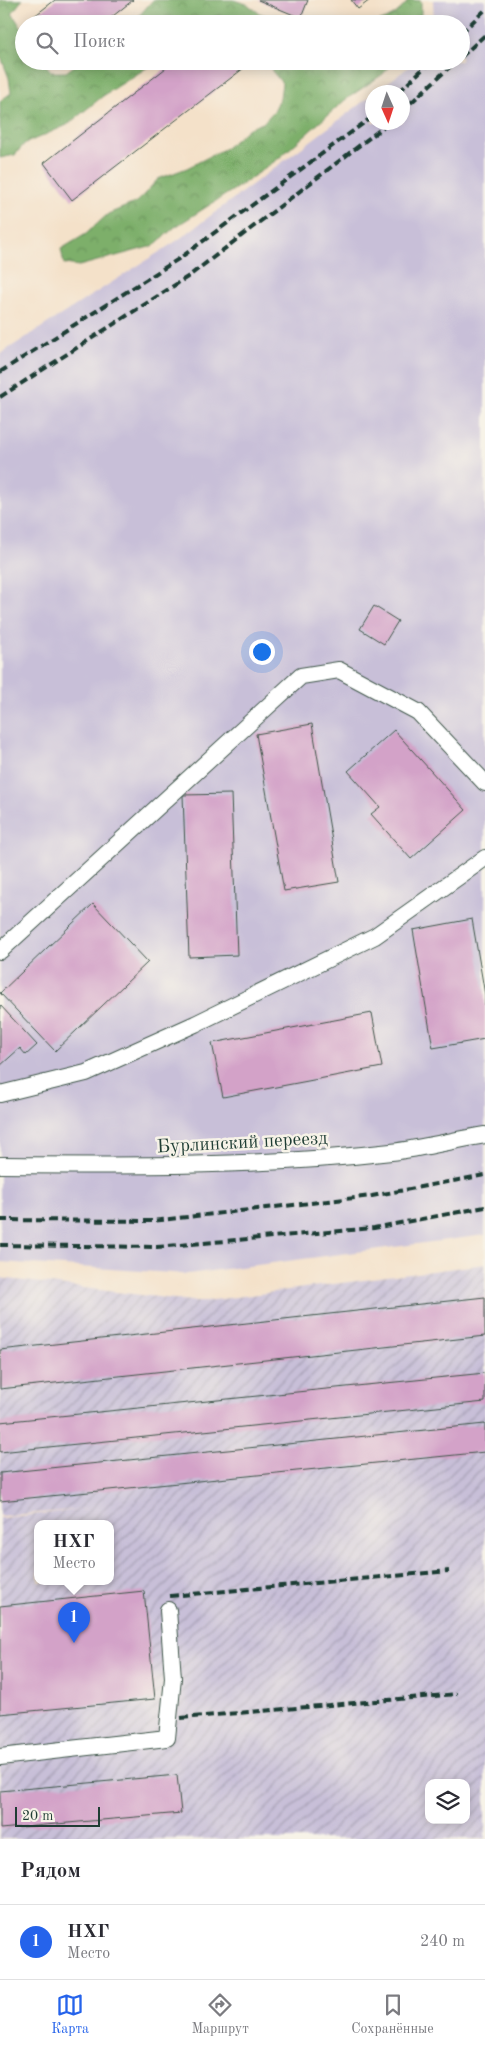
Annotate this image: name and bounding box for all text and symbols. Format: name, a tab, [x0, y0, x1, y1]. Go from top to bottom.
search box	[15, 15, 470, 70]
icon: search	[33, 29, 61, 57]
text: Поиск	[73, 33, 125, 52]
north arrow	[365, 85, 410, 130]
your location	[249, 639, 275, 665]
street label: Бурлинский переезд	[156, 1129, 329, 1157]
popup	[34, 1520, 114, 1585]
text: НХГ	[52, 1533, 95, 1552]
text: Место	[52, 1556, 96, 1572]
pin: 1	[58, 1602, 90, 1643]
map controls	[425, 1779, 470, 1824]
button: layers	[425, 1779, 470, 1824]
scale bar	[15, 1804, 100, 1827]
text: 20 m	[22, 1809, 53, 1823]
text: Рядом	[20, 1861, 81, 1882]
text: НХГ	[67, 1923, 109, 1942]
text: 1	[31, 1934, 41, 1950]
text: 240 m	[420, 1934, 465, 1950]
text: Место	[67, 1946, 110, 1962]
tab: Карта	[51, 1991, 89, 2038]
tab: Маршрут	[191, 1991, 249, 2038]
tab: Сохранённые	[351, 1991, 434, 2038]

